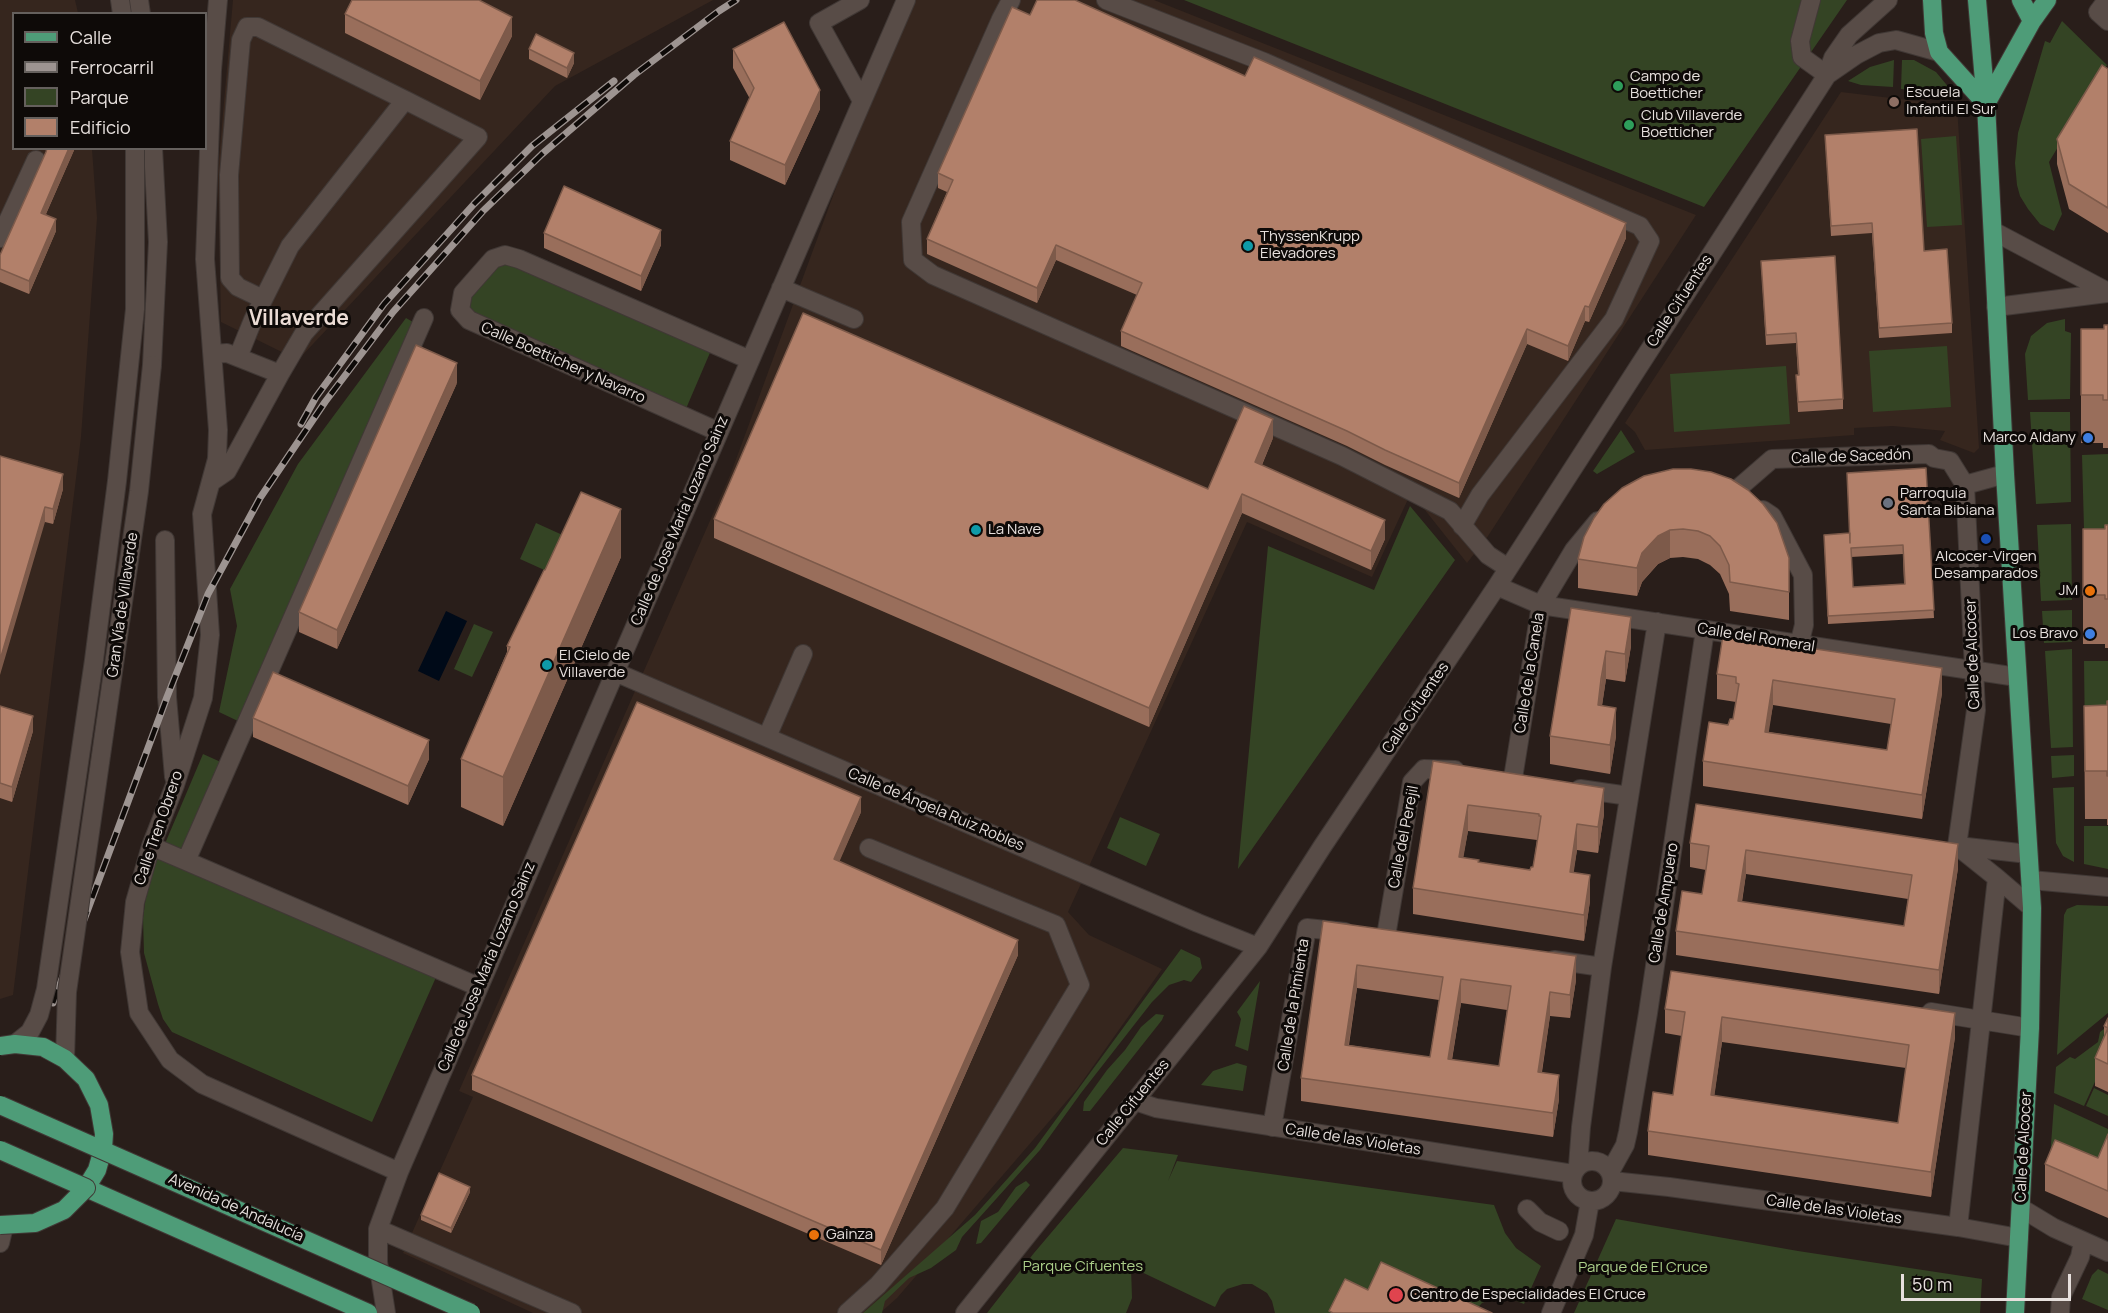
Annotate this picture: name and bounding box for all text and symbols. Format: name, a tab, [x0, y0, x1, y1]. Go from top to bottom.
legend	[12, 12, 207, 150]
text: Calle	[70, 25, 112, 49]
text: Ferrocarril	[70, 55, 154, 79]
place label: Campo de Boetticher	[1630, 68, 1703, 103]
marker: Campo de Boetticher	[1611, 79, 1625, 93]
place label: Escuela Infantil El Sur	[1906, 84, 1995, 119]
text: Parque	[70, 85, 129, 109]
marker: Escuela Infantil El Sur	[1887, 95, 1901, 109]
place label: Club Villaverde Boetticher	[1641, 107, 1742, 142]
text: Edificio	[70, 115, 131, 139]
marker: Club Villaverde Boetticher	[1622, 118, 1636, 132]
place label: ThyssenKrupp Elevadores	[1260, 228, 1360, 263]
marker: ThyssenKrupp Elevadores	[1241, 239, 1255, 253]
street label: Calle Cifuentes	[1644, 252, 1716, 350]
district label: Villaverde	[249, 306, 349, 332]
street label: Calle Boetticher y Navarro	[478, 319, 648, 407]
street label: Calle de Jose María Lozano Sainz	[628, 414, 732, 628]
place label: Marco Aldany	[1983, 429, 2076, 447]
marker: Marco Aldany	[2081, 431, 2095, 445]
street label: Calle de Sacedón	[1791, 446, 1911, 468]
place label: Parroquia Santa Bibiana	[1900, 485, 1994, 520]
marker: Parroquia Santa Bibiana	[1881, 496, 1895, 510]
place label: La Nave	[988, 521, 1041, 539]
marker: La Nave	[969, 523, 983, 537]
street label: Gran Vía de Villaverde	[104, 531, 142, 679]
marker: Alcocer-Virgen Desamparados	[1979, 532, 1993, 546]
place label: Alcocer-Virgen Desamparados	[1934, 548, 2038, 583]
place label: JM	[2058, 582, 2078, 600]
marker: JM	[2083, 584, 2097, 598]
street label: Calle de Alcocer	[1962, 598, 1984, 710]
street label: Calle de la Canela	[1512, 611, 1548, 735]
street label: Calle del Romeral	[1696, 620, 1816, 656]
place label: Los Bravo	[2012, 625, 2078, 643]
marker: Los Bravo	[2083, 627, 2097, 641]
place label: El Cielo de Villaverde	[559, 647, 630, 682]
marker: El Cielo de Villaverde	[540, 658, 554, 672]
street label: Calle Cifuentes	[1379, 659, 1453, 757]
street label: Calle de Ángela Ruiz Robles	[845, 765, 1027, 855]
street label: Calle Tren Obrero	[131, 769, 187, 887]
street label: Calle del Perejil	[1385, 784, 1423, 890]
street label: Calle de Ampuero	[1646, 842, 1682, 964]
street label: Calle de Jose María Lozano Sainz	[435, 860, 539, 1074]
street label: Calle de la Pimienta	[1275, 937, 1313, 1073]
street label: Calle Cifuentes	[1093, 1056, 1173, 1150]
street label: Calle de Alcocer	[2012, 1091, 2036, 1203]
street label: Calle de las Violetas	[1284, 1120, 1422, 1160]
street label: Avenida de Andalucía	[166, 1170, 306, 1246]
street label: Calle de las Violetas	[1765, 1192, 1903, 1228]
place label: Gainza	[826, 1226, 873, 1244]
marker: Gainza	[807, 1228, 821, 1242]
park label: Parque Cifuentes	[1023, 1258, 1143, 1276]
park label: Parque de El Cruce	[1578, 1259, 1708, 1277]
scale bar	[1904, 1262, 2074, 1300]
text: 50 m	[1912, 1272, 1952, 1296]
marker: Centro de Especialidades El Cruce	[1387, 1286, 1405, 1304]
place label: Centro de Especialidades El Cruce	[1410, 1286, 1646, 1304]

